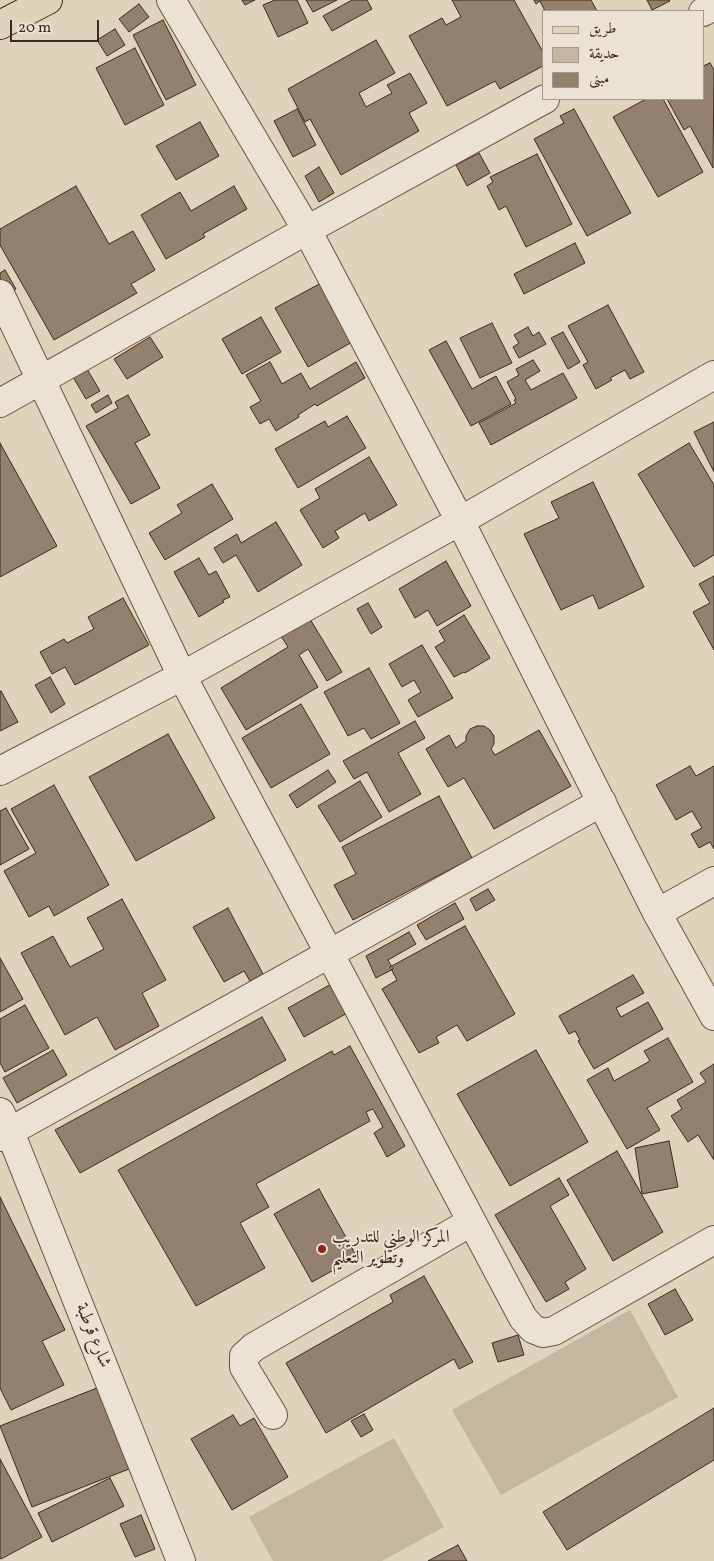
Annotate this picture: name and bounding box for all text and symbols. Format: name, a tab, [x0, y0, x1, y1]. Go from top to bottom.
scale bar	[12, 10, 101, 42]
legend	[542, 10, 704, 100]
text: 20 m	[18, 18, 51, 39]
text: طريق	[589, 19, 616, 40]
text: حديقة	[589, 44, 619, 65]
text: مبنى	[589, 69, 609, 90]
place label: المركز الوطني للتدريب وتطوير التعليم	[332, 1228, 450, 1270]
marker: المركز الوطني للتدريب وتطوير التعليم	[316, 1243, 328, 1255]
street label: شارع قرطبة	[69, 1301, 115, 1371]

